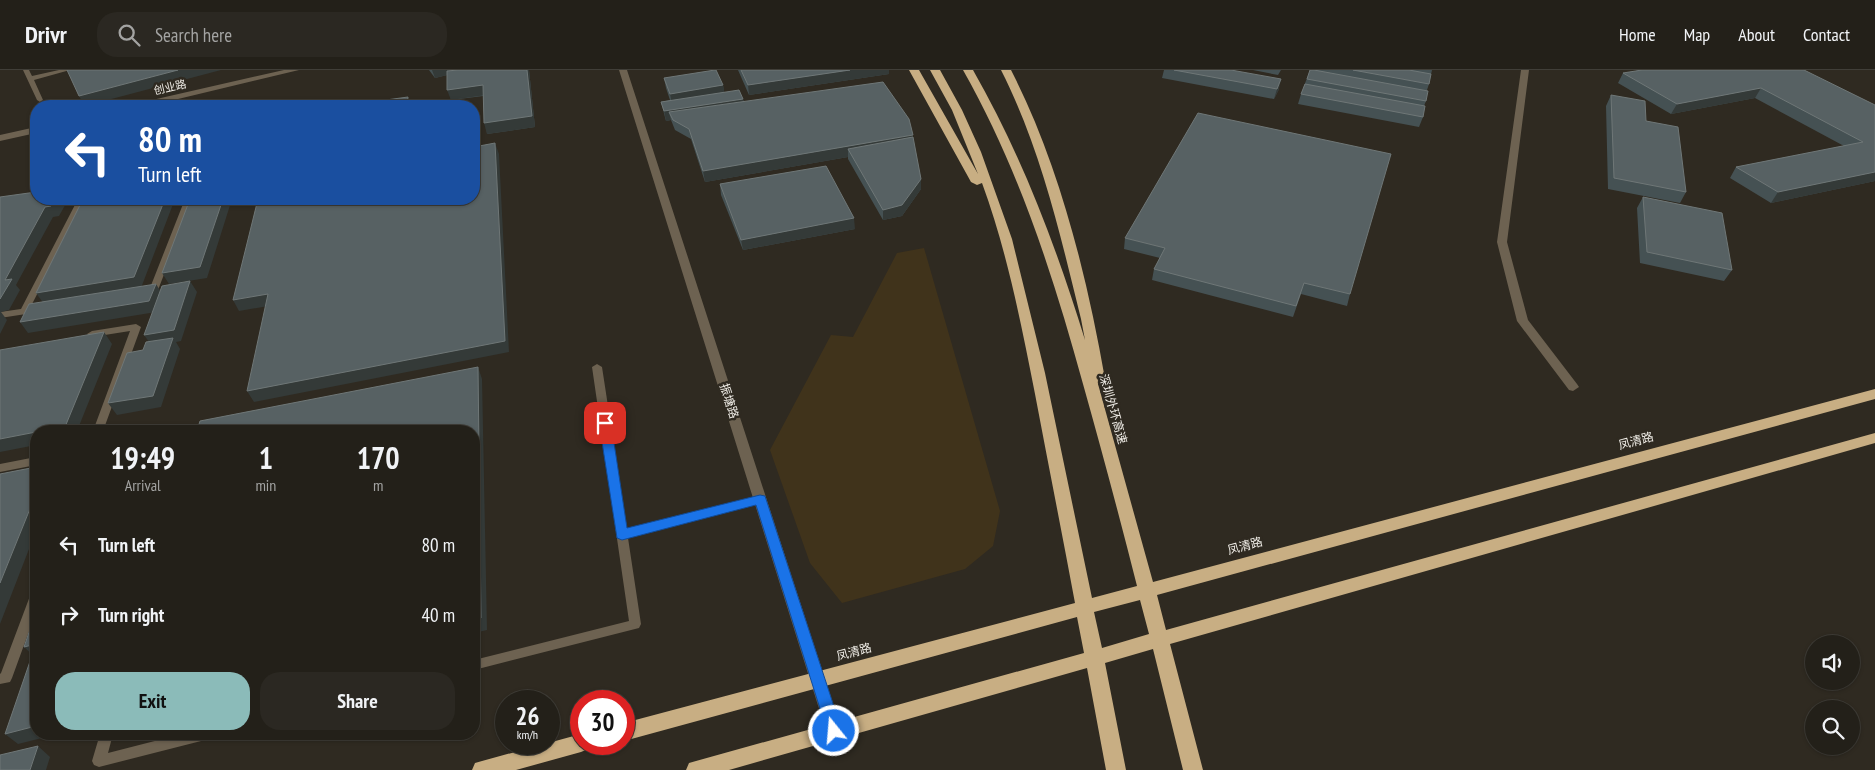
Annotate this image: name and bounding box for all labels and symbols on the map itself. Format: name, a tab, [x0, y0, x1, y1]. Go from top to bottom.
street label: 创业路	[152, 76, 188, 98]
street label: 深圳外环高速	[1096, 372, 1131, 446]
street label: 振塘路	[717, 381, 742, 420]
pin	[584, 402, 626, 444]
street label: 凤清路	[1617, 429, 1655, 452]
street label: 凤清路	[1226, 534, 1264, 557]
street label: 凤清路	[835, 640, 873, 663]
speed limit sign: 30	[570, 690, 635, 755]
position arrow	[807, 704, 859, 756]

